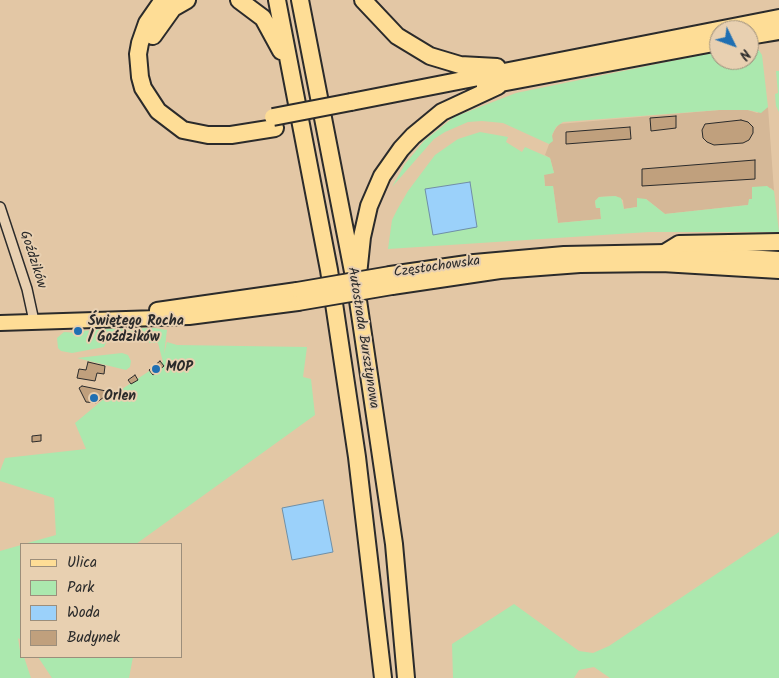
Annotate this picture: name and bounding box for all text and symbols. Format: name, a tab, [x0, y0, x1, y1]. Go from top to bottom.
north arrow	[709, 20, 759, 70]
text: N	[733, 44, 756, 65]
street label: Goździków	[15, 229, 49, 291]
street label: Częstochowska	[393, 254, 481, 282]
street label: Autostrada Bursztynowa	[343, 266, 381, 410]
place label: Świętego Rocha / Goździków	[88, 315, 184, 348]
marker: Świętego Rocha / Goździków	[72, 325, 84, 337]
place label: MOP	[166, 361, 193, 377]
marker: MOP	[150, 363, 162, 375]
place label: Orlen	[104, 390, 136, 406]
marker: Orlen	[88, 392, 100, 404]
legend	[20, 543, 182, 658]
text: Ulica	[67, 551, 97, 575]
text: Park	[67, 576, 94, 600]
text: Woda	[67, 601, 100, 625]
text: Budynek	[67, 626, 120, 650]

